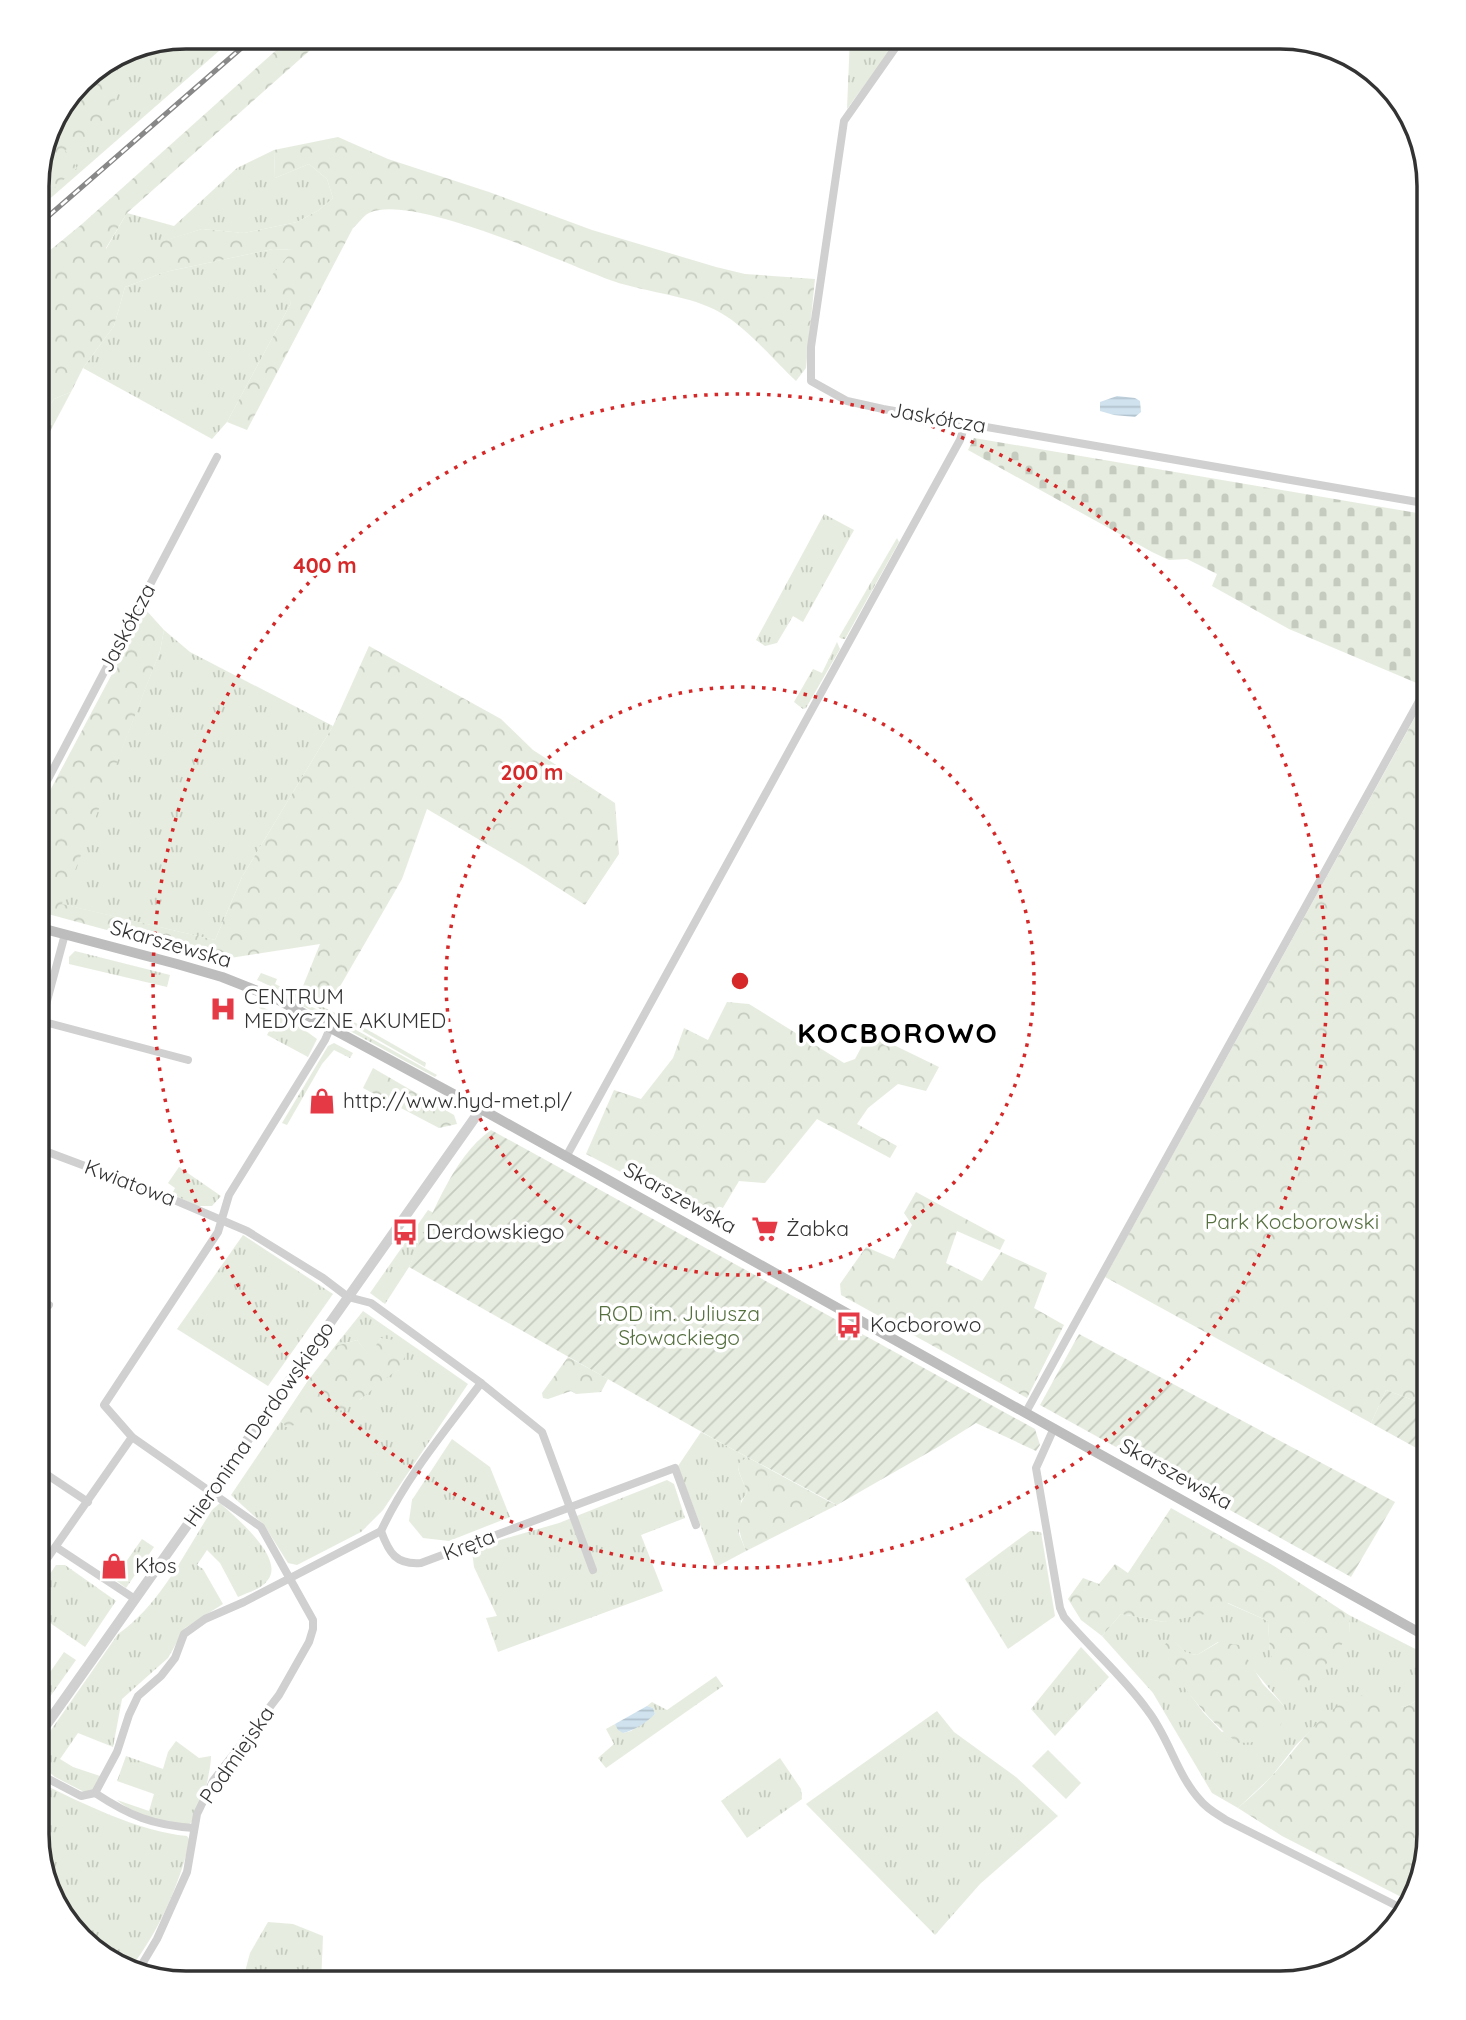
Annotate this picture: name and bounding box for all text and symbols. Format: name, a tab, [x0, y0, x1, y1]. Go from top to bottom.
street label: Jaskółcza	[888, 396, 988, 438]
text: 400 m	[293, 552, 357, 578]
street label: Jaskółcza	[92, 579, 160, 676]
text: 200 m	[501, 759, 563, 785]
street label: Skarszewska	[108, 913, 235, 973]
centre of rings	[728, 969, 752, 993]
place label: CENTRUM MEDYCZNE AKUMED	[244, 983, 446, 1033]
hospital icon: CENTRUM MEDYCZNE AKUMED	[208, 994, 238, 1024]
district label: KOCBOROWO	[797, 1015, 999, 1050]
shop icon: http://www.hyd-met.pl/	[307, 1086, 337, 1116]
place label: http://www.hyd-met.pl/	[343, 1087, 572, 1113]
street label: Kwiatowa	[81, 1153, 179, 1211]
street label: Skarszewska	[620, 1156, 741, 1239]
park label: Park Kocborowski	[1205, 1208, 1379, 1234]
supermarket icon: Żabka	[750, 1214, 780, 1244]
place label: Żabka	[786, 1215, 849, 1241]
bus stop icon: Derdowskiego	[390, 1217, 420, 1247]
place label: Derdowskiego	[426, 1218, 565, 1244]
park label: ROD im. Juliusza Słowackiego	[598, 1300, 760, 1350]
bus stop icon: Kocborowo	[834, 1310, 864, 1340]
place label: Kocborowo	[870, 1311, 982, 1337]
street label: Hieronima Derdowskiego	[177, 1316, 339, 1531]
street label: Skarszewska	[1116, 1432, 1237, 1515]
street label: Kręta	[439, 1522, 498, 1566]
shop icon: Kłos	[99, 1551, 129, 1581]
place label: Kłos	[135, 1552, 177, 1578]
street label: Podmiejska	[193, 1701, 279, 1808]

